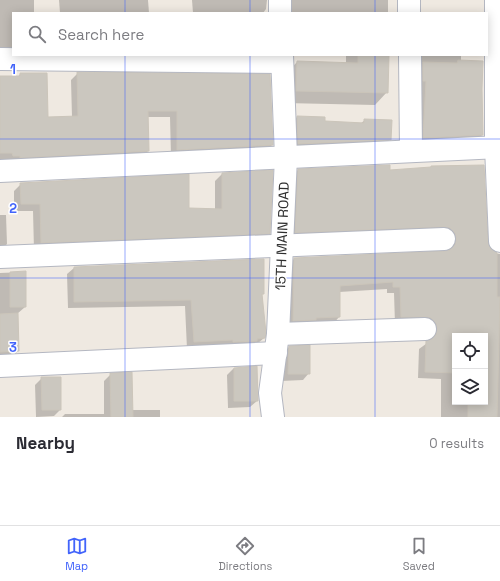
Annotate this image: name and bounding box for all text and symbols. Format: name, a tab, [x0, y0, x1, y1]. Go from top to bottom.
search box	[12, 12, 488, 56]
icon: search	[26, 23, 48, 45]
text: Search here	[58, 25, 144, 44]
text: 1	[10, 61, 16, 78]
street label: 15TH MAIN ROAD	[271, 181, 293, 291]
text: 2	[9, 200, 17, 217]
map controls	[452, 333, 488, 405]
button: locate	[452, 333, 488, 369]
text: 3	[9, 339, 17, 356]
button: layers	[452, 369, 488, 405]
text: Nearby	[16, 432, 75, 454]
text: 0 results	[429, 435, 484, 452]
tab: Map	[65, 535, 88, 573]
tab: Directions	[218, 535, 272, 573]
tab: Saved	[403, 535, 435, 573]

